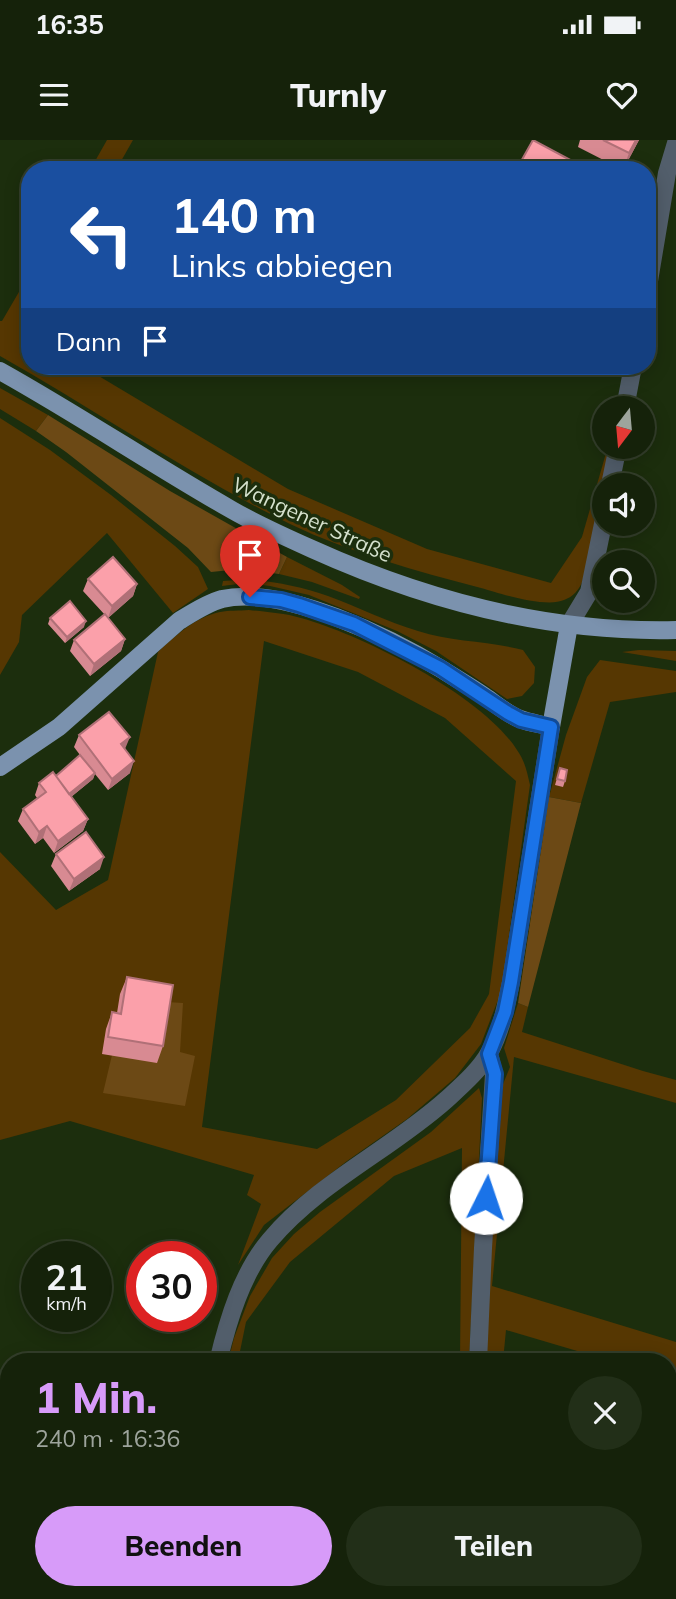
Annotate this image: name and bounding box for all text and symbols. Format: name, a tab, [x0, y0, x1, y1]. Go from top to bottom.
text: 16:35	[35, 8, 104, 41]
text: Turnly	[290, 75, 386, 115]
icon: menu	[35, 76, 73, 114]
icon: heart	[603, 76, 641, 114]
text: 140 m	[171, 184, 317, 245]
icon: left	[56, 189, 147, 280]
text: Links abbiegen	[171, 245, 393, 285]
icon: arrive	[136, 322, 174, 360]
text: Dann	[56, 325, 122, 358]
north arrow	[592, 396, 654, 458]
map controls	[592, 396, 655, 613]
street label: Wangener Straße	[228, 471, 396, 567]
button: sound	[592, 473, 655, 536]
pin	[220, 525, 280, 597]
icon: arrive	[231, 536, 269, 574]
button: search	[592, 550, 655, 613]
position arrow	[449, 1161, 523, 1235]
speed limit sign: 30	[126, 1241, 217, 1332]
text: 21	[45, 1255, 88, 1299]
text: km/h	[46, 1292, 87, 1315]
text: 1 Min.	[35, 1371, 157, 1424]
button: close	[568, 1376, 642, 1450]
text: 240 m · 16:36	[35, 1424, 180, 1453]
button: Beenden	[35, 1506, 332, 1586]
button: Teilen	[346, 1506, 642, 1586]

